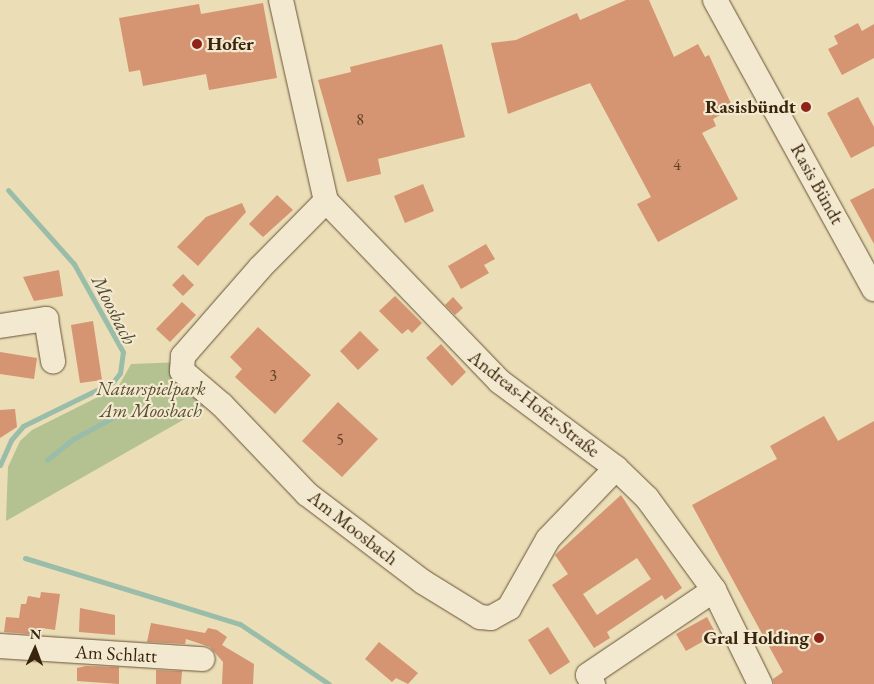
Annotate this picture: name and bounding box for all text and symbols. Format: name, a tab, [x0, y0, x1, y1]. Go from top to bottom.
place label: Hofer	[207, 33, 254, 55]
marker: Hofer	[191, 38, 203, 50]
place label: Rasisbündt	[705, 96, 796, 118]
marker: Rasisbündt	[800, 101, 812, 113]
house number: 8	[356, 110, 364, 130]
street label: Rasis Bündt	[786, 140, 848, 228]
house number: 4	[673, 155, 681, 175]
water label: Moosbach	[86, 271, 142, 349]
street label: Andreas-Hofer-Straße	[464, 346, 604, 462]
house number: 3	[269, 366, 277, 386]
park label: Naturspielpark Am Moosbach	[96, 378, 206, 422]
house number: 5	[336, 430, 344, 450]
street label: Am Moosbach	[303, 486, 403, 570]
north arrow	[10, 624, 60, 674]
text: N	[30, 625, 41, 643]
place label: Gral Holding	[704, 627, 809, 649]
marker: Gral Holding	[813, 632, 825, 644]
street label: Am Schlatt	[74, 640, 158, 668]

